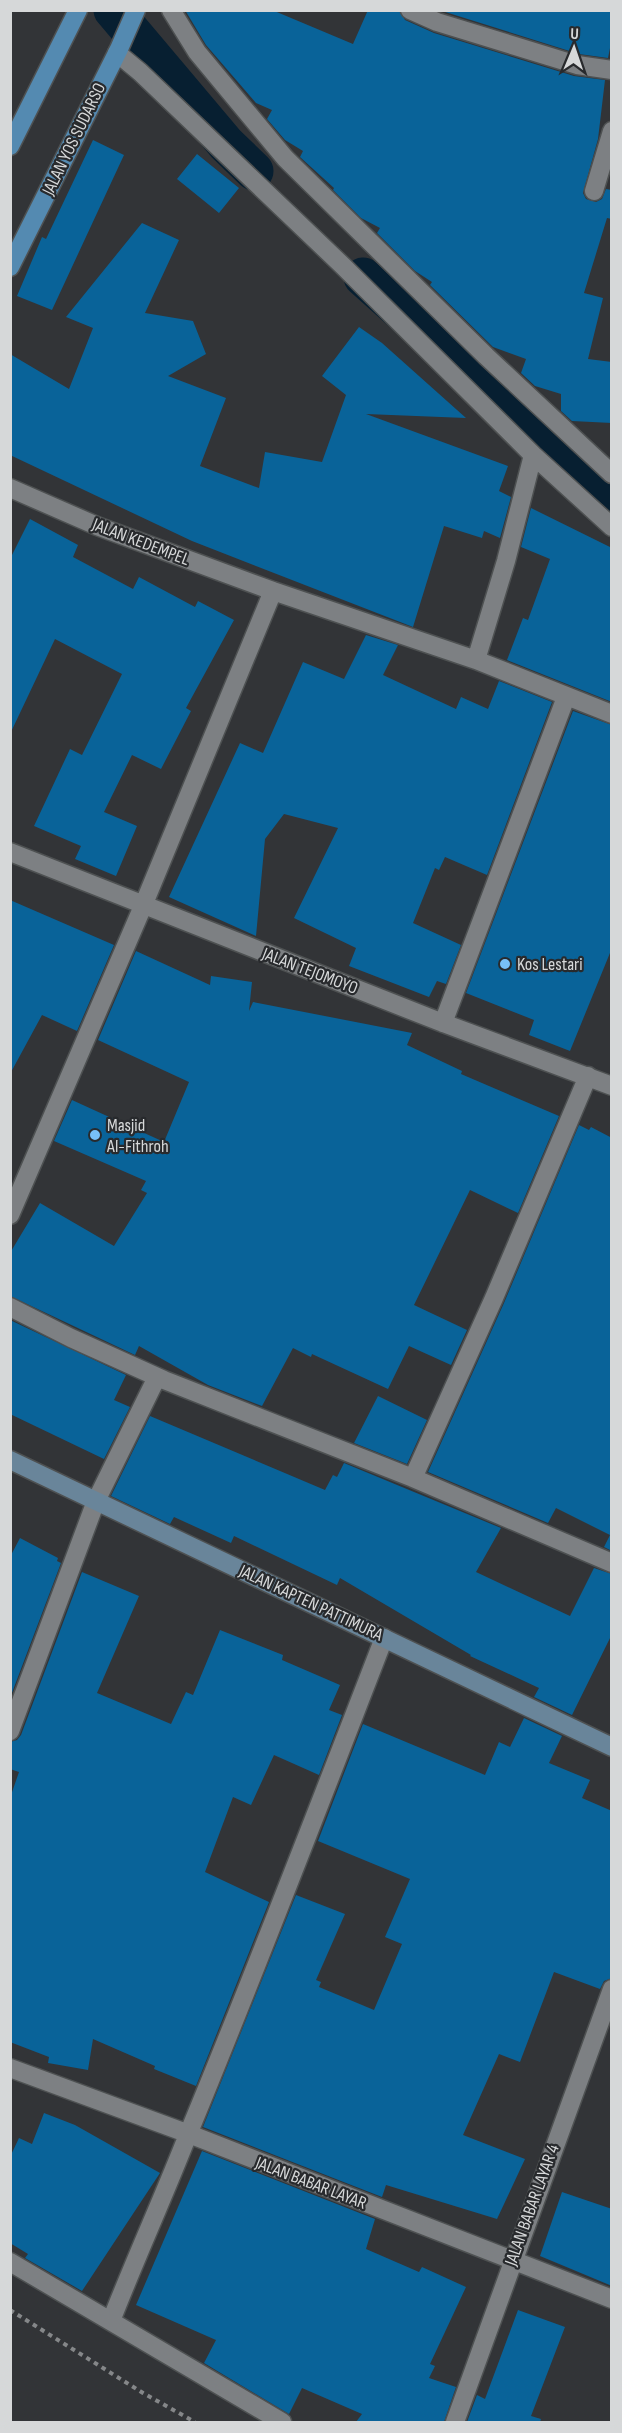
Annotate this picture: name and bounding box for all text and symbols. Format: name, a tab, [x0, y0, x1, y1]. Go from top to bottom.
north arrow	[544, 18, 604, 78]
text: U	[570, 25, 579, 44]
street label: JALAN YOS SUDARSO	[37, 79, 110, 199]
street label: JALAN KEDEMPEL	[89, 514, 193, 570]
street label: JALAN TEJOMOYO	[258, 943, 361, 999]
place label: Kos Lestari	[517, 954, 583, 975]
marker: Kos Lestari	[498, 957, 512, 971]
place label: Masjid Al-Fithroh	[106, 1115, 169, 1157]
marker: Masjid Al-Fithroh	[88, 1128, 102, 1142]
street label: JALAN KAPTEN PATTIMURA	[235, 1560, 386, 1646]
street label: JALAN BABAR LAYAR 4	[500, 2141, 564, 2269]
street label: JALAN BABAR LAYAR	[252, 2152, 369, 2214]

